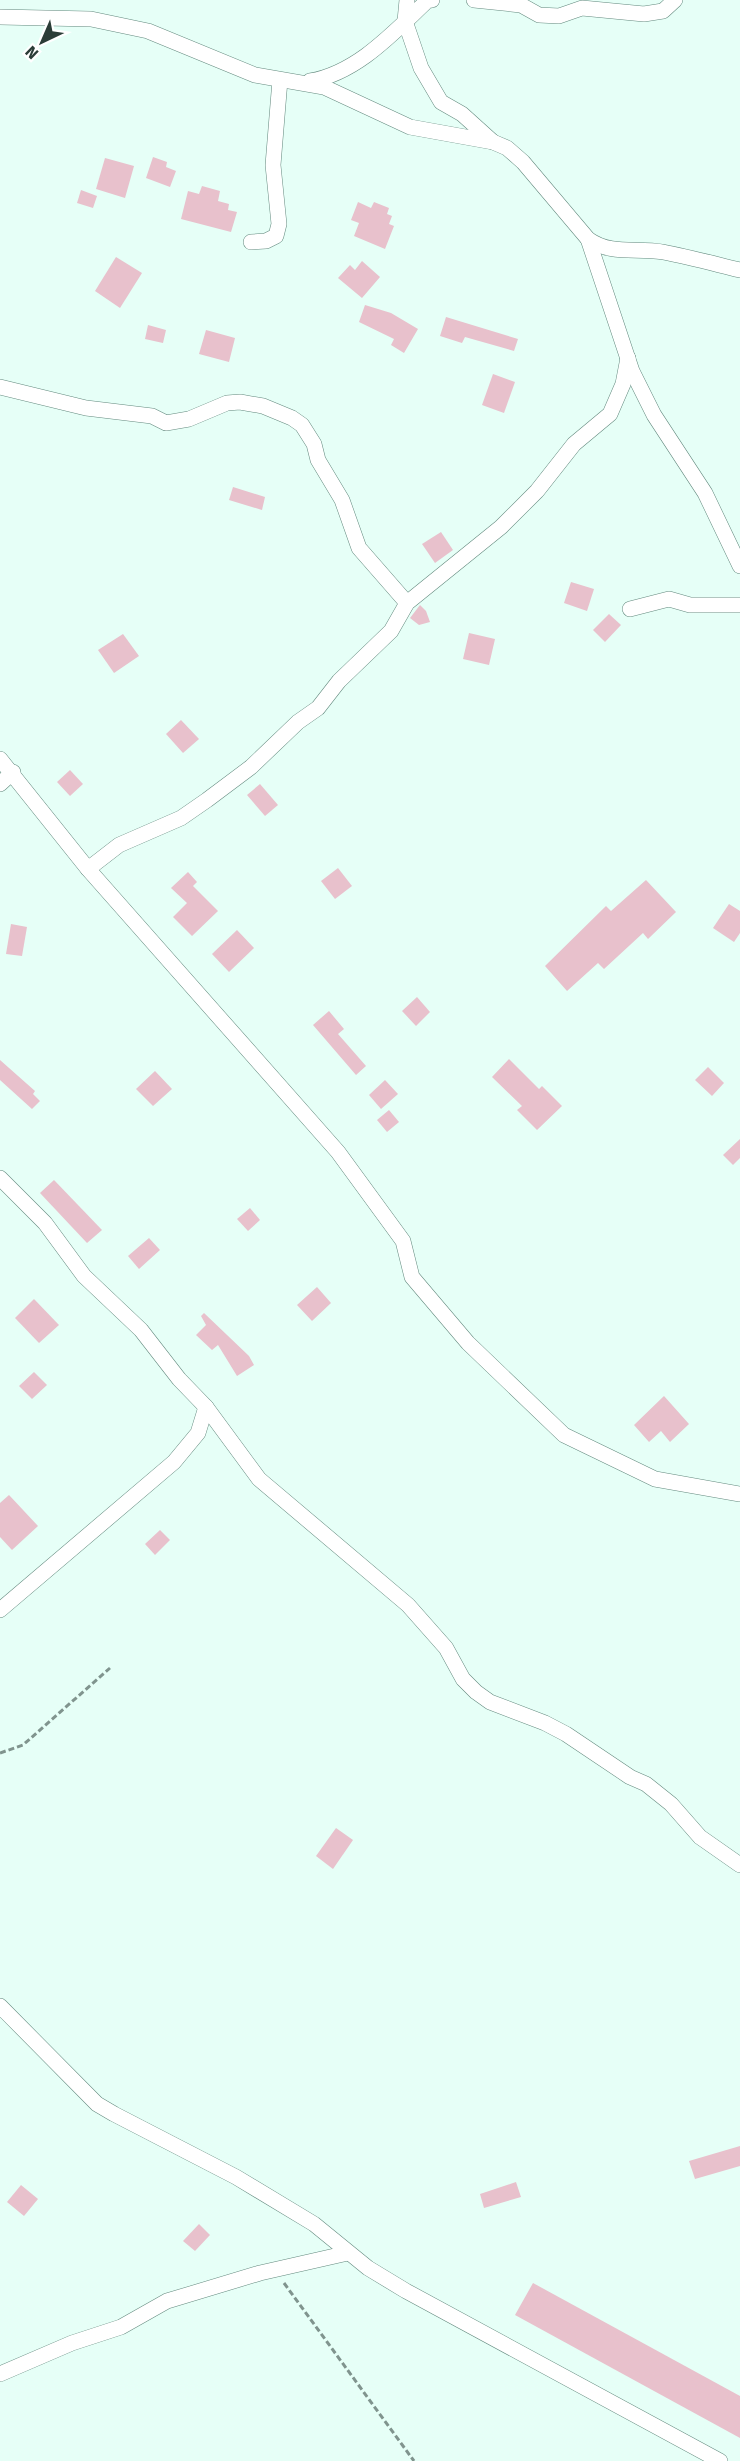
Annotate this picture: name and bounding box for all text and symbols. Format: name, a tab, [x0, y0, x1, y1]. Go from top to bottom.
north arrow	[12, 12, 72, 72]
text: N	[22, 42, 42, 63]

